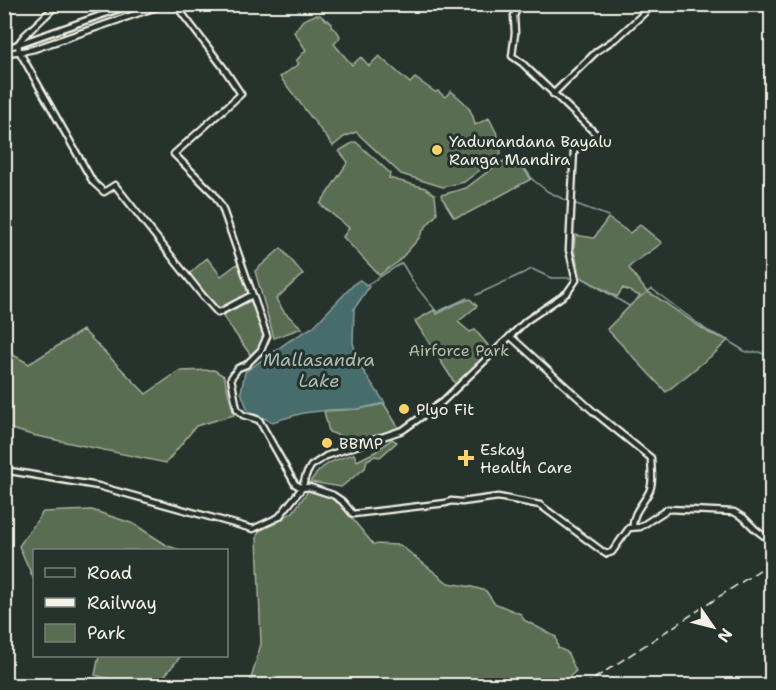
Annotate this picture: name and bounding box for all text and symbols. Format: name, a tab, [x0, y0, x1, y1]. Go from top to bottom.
place label: Yadunandana Bayalu Ranga Mandira	[449, 131, 612, 170]
marker: Yadunandana Bayalu Ranga Mandira	[430, 143, 444, 157]
park label: Airforce Park	[408, 340, 510, 361]
water label: Mallasandra Lake	[263, 348, 375, 393]
place label: Plyo Fit	[416, 399, 474, 420]
marker: Plyo Fit	[397, 402, 411, 416]
place label: BBMP	[339, 433, 383, 454]
marker: BBMP	[320, 436, 334, 450]
place label: Eskay Health Care	[480, 439, 572, 478]
marker: Eskay Health Care	[457, 449, 475, 467]
legend	[33, 549, 228, 657]
text: Road	[87, 561, 132, 585]
text: Railway	[87, 591, 157, 615]
north arrow	[683, 597, 743, 657]
text: Park	[87, 621, 126, 645]
text: N	[713, 624, 737, 647]

